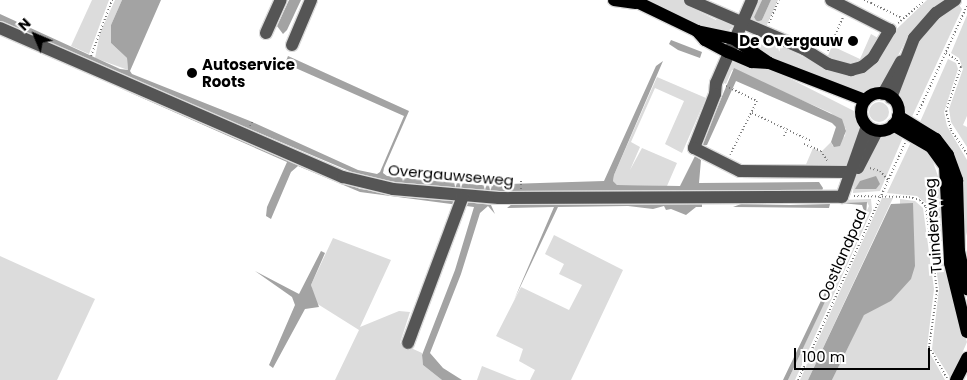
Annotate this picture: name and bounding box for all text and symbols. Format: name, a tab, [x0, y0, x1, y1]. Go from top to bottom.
north arrow	[10, 10, 60, 60]
text: N	[14, 14, 35, 35]
place label: De Overgauw	[739, 32, 843, 50]
marker: De Overgauw	[847, 35, 859, 47]
place label: Autoservice Roots	[202, 55, 295, 90]
marker: Autoservice Roots	[186, 67, 198, 79]
street label: Overgauwseweg	[387, 161, 515, 189]
street label: Tuindersweg	[921, 178, 945, 274]
street label: Oostlandpad	[814, 206, 870, 304]
scale bar	[797, 338, 933, 370]
text: 100 m	[802, 346, 845, 367]

